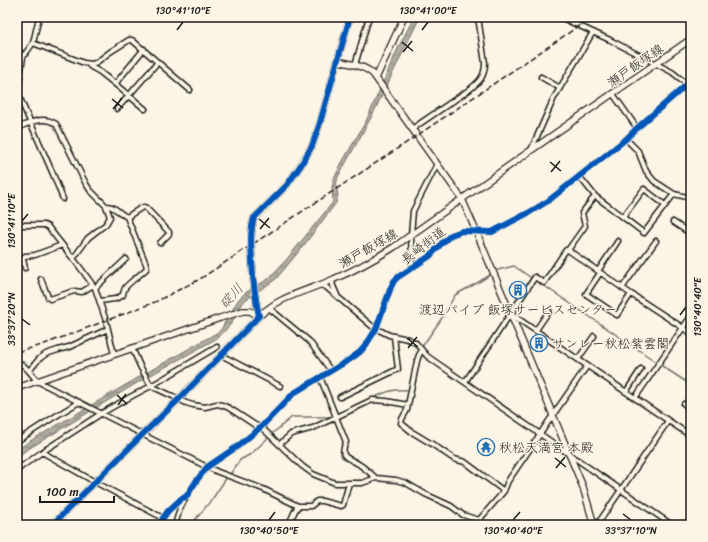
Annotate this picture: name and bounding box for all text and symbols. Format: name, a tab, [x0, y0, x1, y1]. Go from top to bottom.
text: 130°41'10"E	[156, 2, 212, 20]
text: 130°41'00"E	[400, 2, 458, 20]
street label: 瀬戸飯塚線	[602, 37, 669, 93]
text: 130°41'10"E	[3, 192, 21, 248]
street label: 長崎街道	[396, 220, 451, 270]
street label: 瀬戸飯塚線	[334, 222, 403, 275]
text: 130°40'40"E	[689, 276, 707, 336]
water label: 碇川	[213, 278, 250, 315]
building icon: 渡辺パイプ 飯塚サービスセンター	[508, 280, 528, 300]
text: 33°37'20"N	[3, 292, 21, 346]
place label: 渡辺パイプ 飯塚サービスセンター	[419, 298, 617, 321]
place label: サンレー秋松紫雲閣	[552, 332, 670, 355]
building icon: サンレー秋松紫雲閣	[529, 333, 549, 353]
place label: 秋松天満宮 本殿	[499, 436, 593, 459]
temple icon: 秋松天満宮 本殿	[476, 437, 496, 457]
scale bar	[40, 478, 114, 504]
text: 100 m	[46, 481, 79, 503]
text: 130°40'50"E	[240, 522, 300, 540]
text: 130°40'40"E	[484, 522, 544, 540]
text: 33°37'10"N	[605, 522, 657, 540]

